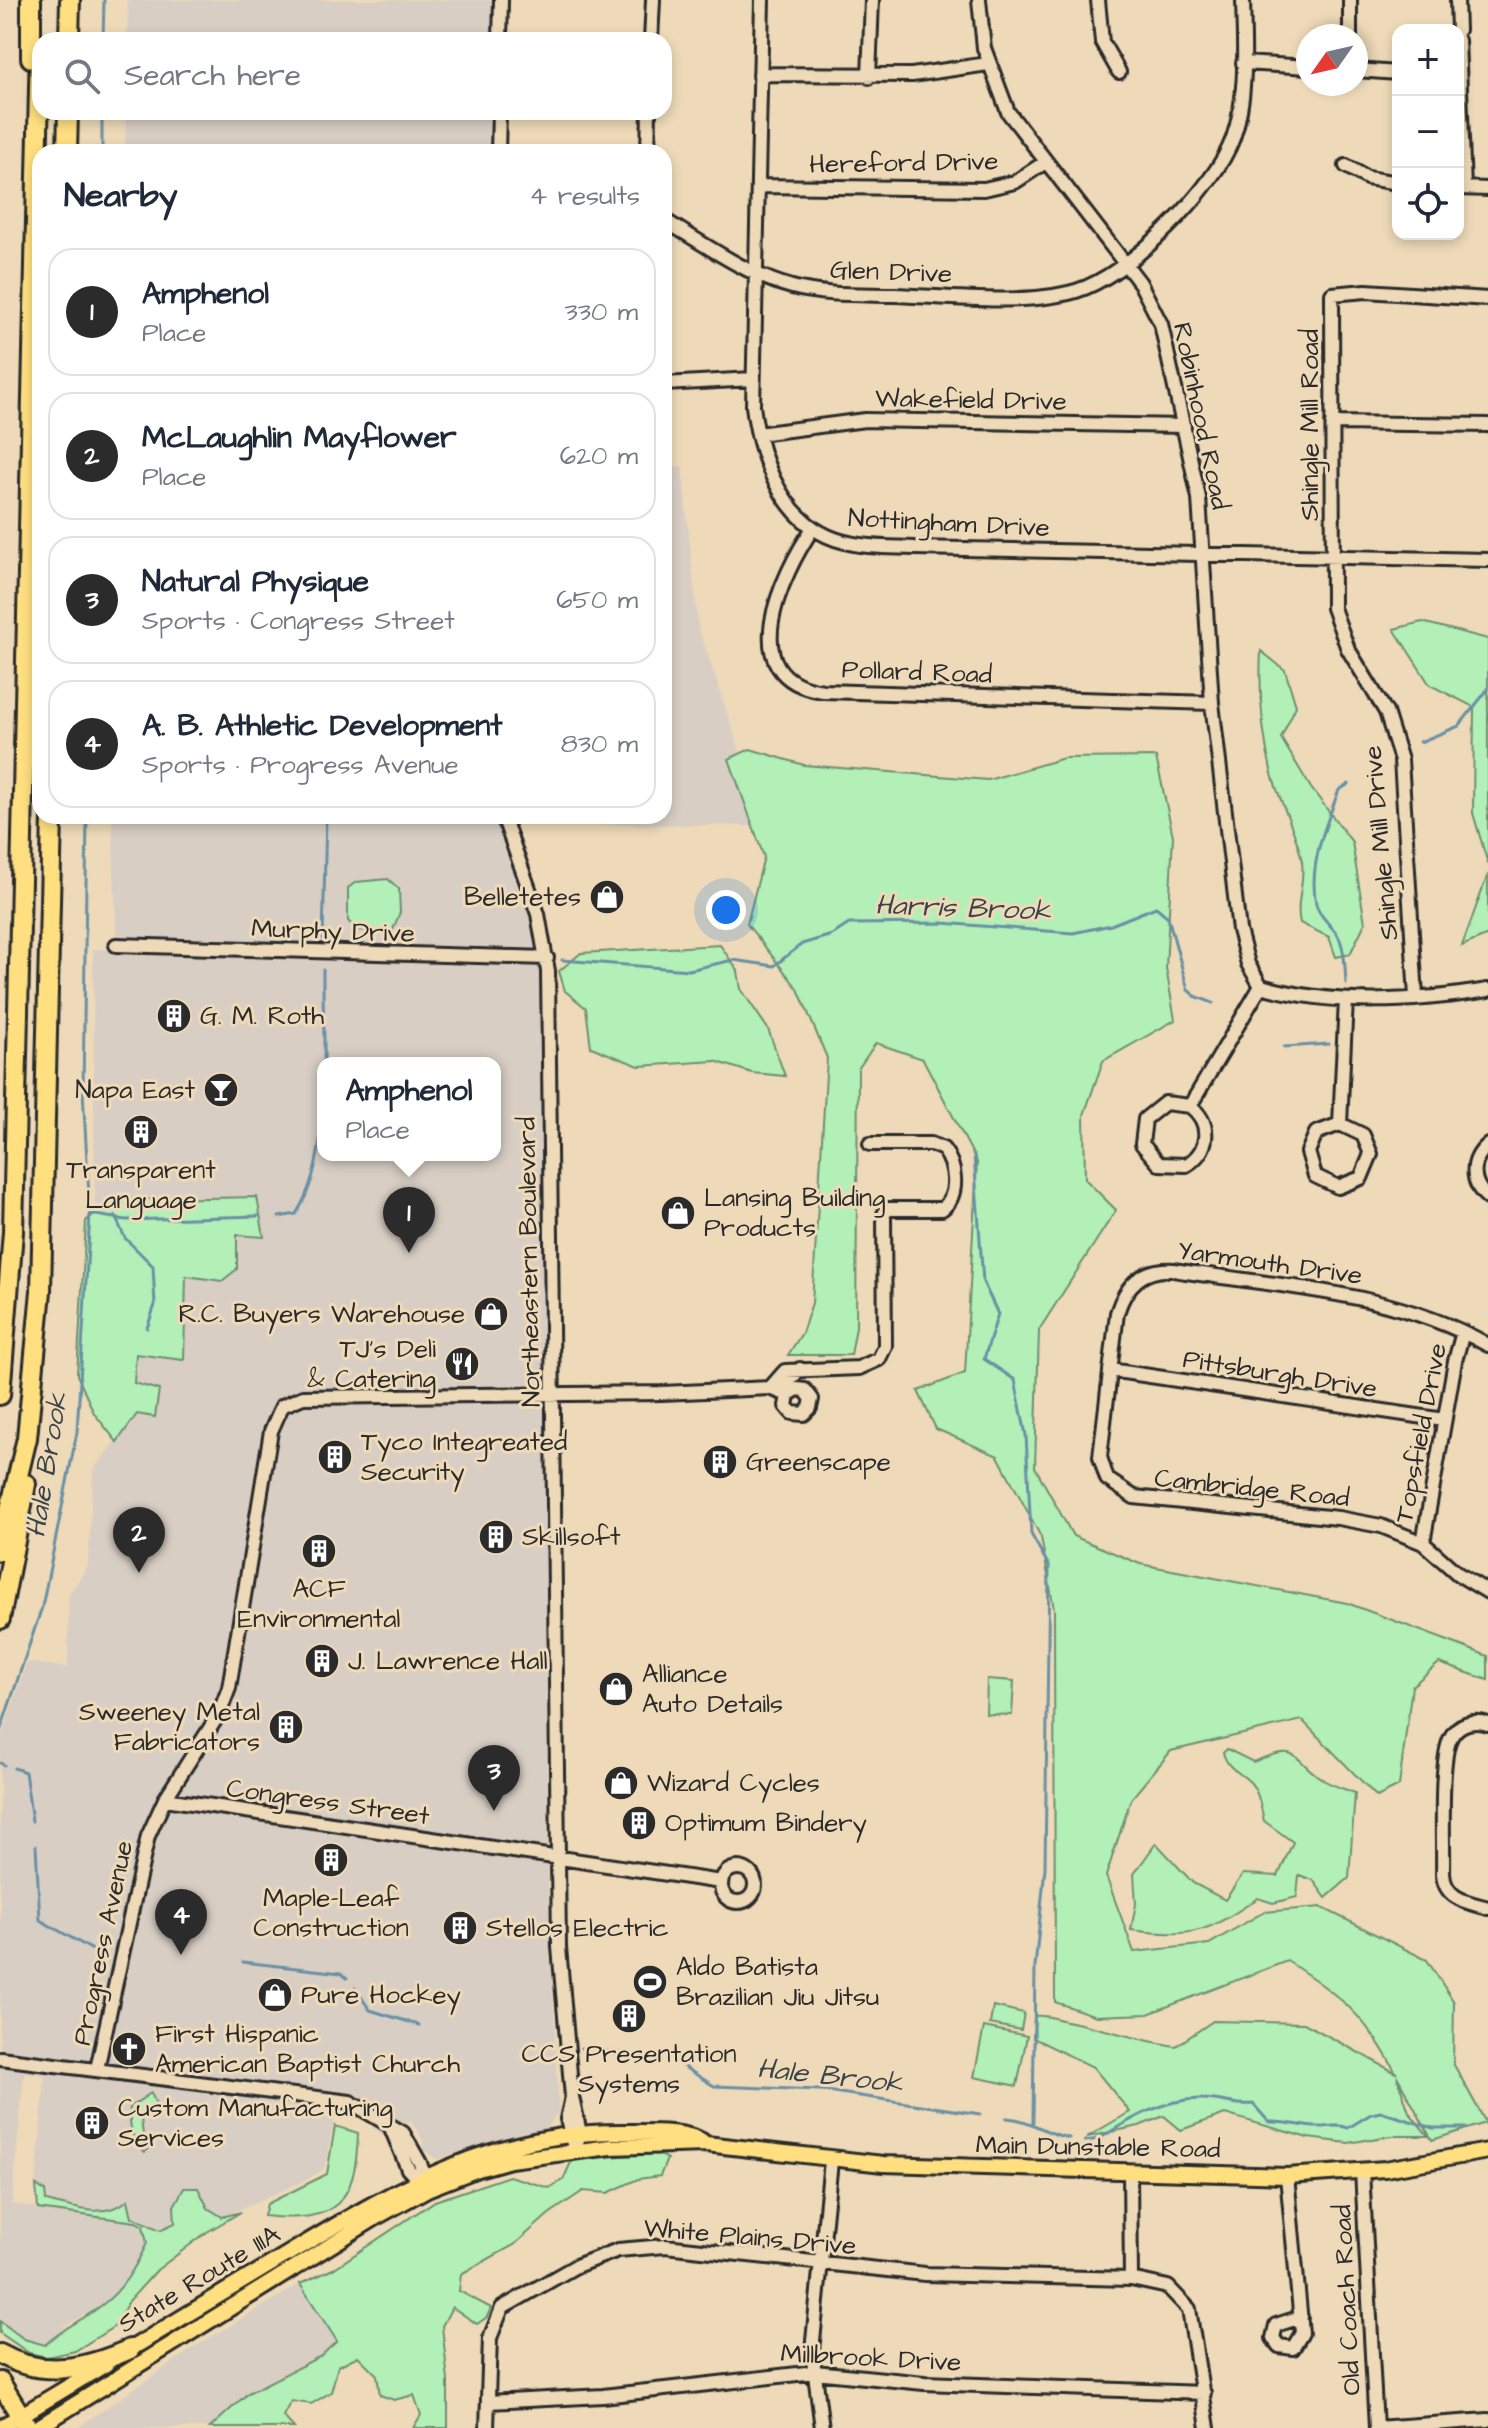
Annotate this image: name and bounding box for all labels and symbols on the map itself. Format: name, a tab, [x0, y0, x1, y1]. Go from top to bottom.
north arrow	[1296, 24, 1368, 96]
street label: Hereford Drive	[809, 143, 999, 183]
street label: Glen Drive	[829, 252, 953, 292]
street label: Robinhood Road	[1164, 319, 1238, 513]
street label: Shingle Mill Road	[1292, 329, 1330, 521]
street label: Wakefield Drive	[875, 380, 1067, 420]
street label: Nottingham Drive	[847, 500, 1051, 548]
street label: Pollard Road	[841, 651, 993, 693]
street label: Shingle Mill Drive	[1355, 744, 1409, 942]
shop icon: Belletetes	[588, 878, 626, 916]
place label: Belletetes	[464, 879, 581, 915]
water label: Harris Brook	[875, 885, 1052, 931]
your location	[706, 890, 746, 930]
street label: Murphy Drive	[250, 910, 415, 954]
building icon: G. M. Roth	[155, 997, 193, 1035]
place label: G. M. Roth	[200, 998, 324, 1034]
bar icon: Napa East	[202, 1071, 240, 1109]
place label: Napa East	[75, 1072, 195, 1108]
building icon: Transparent Language	[122, 1113, 160, 1151]
street label: Northeastern Boulevard	[508, 1117, 550, 1407]
place label: Transparent Language	[66, 1152, 216, 1220]
place label: Lansing Building Products	[704, 1180, 885, 1246]
pin: 1	[383, 1187, 435, 1253]
shop icon: Lansing Building Products	[659, 1194, 697, 1232]
street label: Yarmouth Drive	[1175, 1232, 1365, 1294]
shop icon: R.C. Buyers Warehouse	[472, 1295, 510, 1333]
place label: R.C. Buyers Warehouse	[179, 1296, 465, 1334]
place label: TJ's Deli & Catering	[307, 1331, 436, 1399]
street label: Topsfield Drive	[1386, 1340, 1456, 1526]
street label: Pittsburgh Drive	[1180, 1341, 1380, 1409]
restaurant icon: TJ's Deli & Catering	[443, 1345, 481, 1383]
water label: Hale Brook	[16, 1389, 78, 1540]
place label: Tyco Integreated Security	[361, 1424, 567, 1492]
building icon: Tyco Integreated Security	[316, 1438, 354, 1476]
building icon: Greenscape	[701, 1443, 739, 1481]
place label: Greenscape	[746, 1444, 891, 1480]
street label: Cambridge Road	[1153, 1460, 1351, 1518]
pin: 2	[113, 1507, 165, 1573]
building icon: Skillsoft	[477, 1518, 515, 1556]
place label: Skillsoft	[522, 1519, 621, 1555]
building icon: ACF Environmental	[300, 1532, 338, 1570]
place label: ACF Environmental	[238, 1571, 400, 1637]
building icon: J. Lawrence Hall	[303, 1642, 341, 1680]
place label: J. Lawrence Hall	[348, 1643, 548, 1679]
place label: Alliance Auto Details	[642, 1656, 783, 1722]
shop icon: Alliance Auto Details	[597, 1670, 635, 1708]
place label: Sweeney Metal Fabricators	[79, 1694, 260, 1760]
building icon: Sweeney Metal Fabricators	[267, 1708, 305, 1746]
pin: 3	[468, 1745, 520, 1811]
shop icon: Wizard Cycles	[602, 1764, 640, 1802]
place label: Wizard Cycles	[647, 1765, 820, 1803]
street label: Congress Street	[224, 1770, 432, 1836]
building icon: Optimum Bindery	[620, 1804, 658, 1842]
place label: Optimum Bindery	[665, 1805, 867, 1843]
street label: Progress Avenue	[64, 1837, 144, 2049]
building icon: Maple-Leaf Construction	[312, 1841, 350, 1879]
place label: Maple-Leaf Construction	[253, 1880, 409, 1946]
pin: 4	[155, 1889, 207, 1955]
building icon: Stellos Electric	[441, 1909, 479, 1947]
place label: Stellos Electric	[486, 1910, 669, 1946]
place label: Aldo Batista Brazilian Jiu Jitsu	[676, 1949, 879, 2015]
sports icon: Aldo Batista Brazilian Jiu Jitsu	[631, 1963, 669, 2001]
shop icon: Pure Hockey	[256, 1976, 294, 2014]
place label: Pure Hockey	[301, 1977, 461, 2015]
building icon: CCS Presentation Systems	[610, 1997, 648, 2035]
place label: First Hispanic American Baptist Church	[155, 2016, 460, 2082]
church icon: First Hispanic American Baptist Church	[110, 2030, 148, 2068]
place label: CCS Presentation Systems	[522, 2036, 736, 2104]
water label: Hale Brook	[755, 2049, 905, 2103]
place label: Custom Manufacturing Services	[118, 2090, 393, 2156]
building icon: Custom Manufacturing Services	[73, 2104, 111, 2142]
street label: Main Dunstable Road	[975, 2127, 1221, 2167]
street label: Old Coach Road	[1324, 2204, 1370, 2396]
street label: White Plains Drive	[642, 2210, 858, 2264]
street label: State Route 111A	[111, 2216, 287, 2342]
street label: Millbrook Drive	[780, 2335, 962, 2381]

